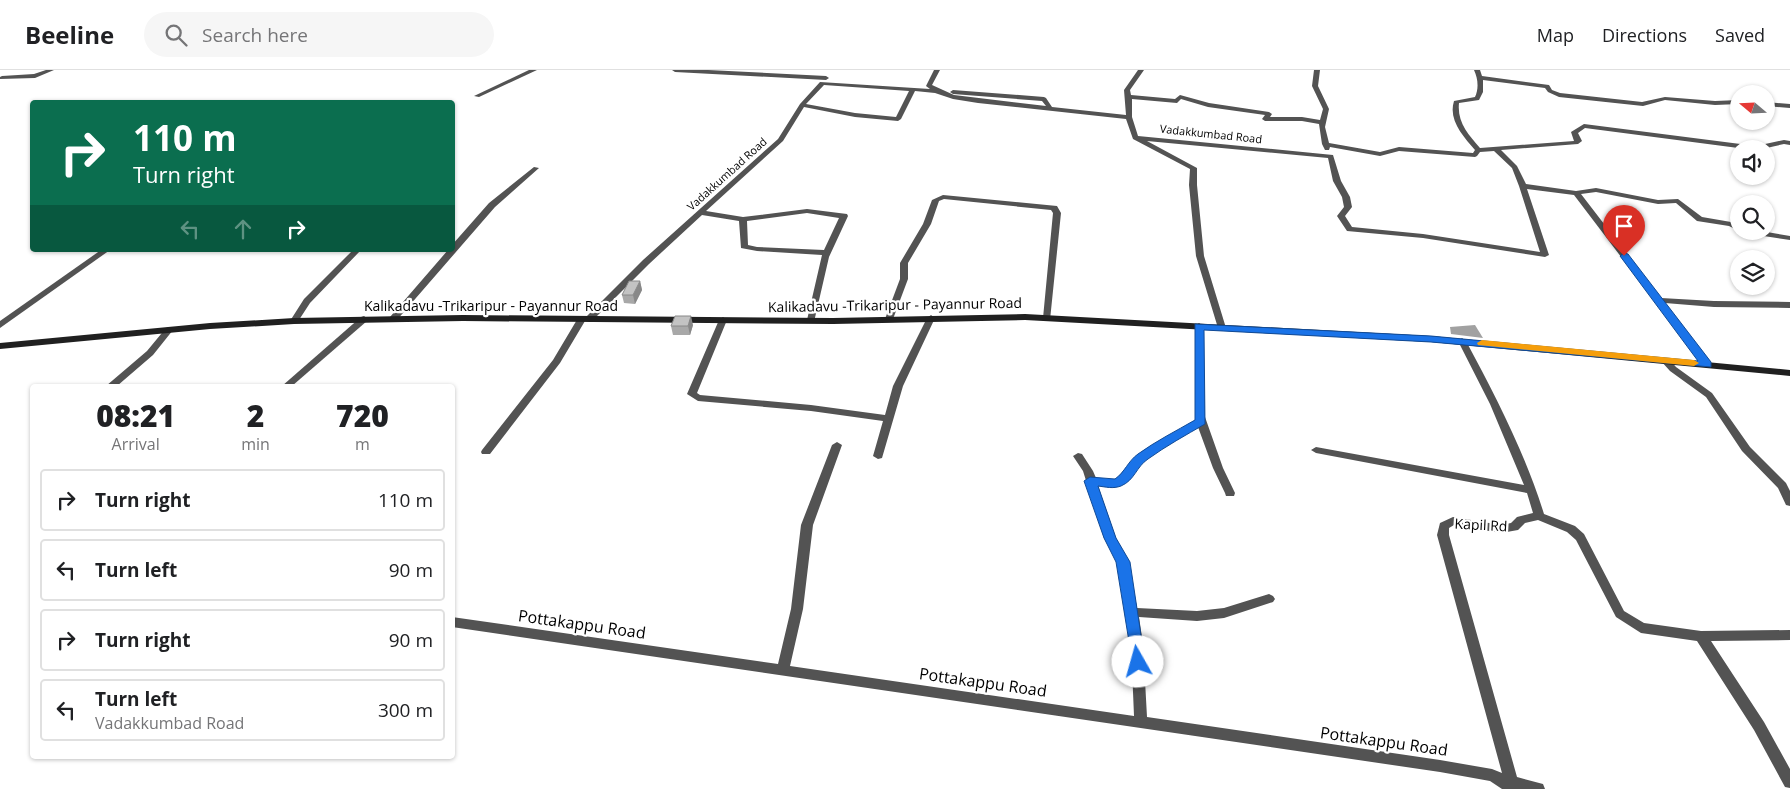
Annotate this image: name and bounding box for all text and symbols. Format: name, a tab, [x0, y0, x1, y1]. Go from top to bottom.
search box	[144, 12, 494, 57]
text: Beeline	[25, 18, 114, 51]
icon: search	[162, 21, 190, 49]
text: Search here	[202, 22, 308, 48]
text: Map	[1537, 23, 1574, 47]
text: Directions	[1602, 23, 1687, 47]
text: Saved	[1715, 23, 1765, 47]
north arrow	[1730, 85, 1775, 130]
map controls	[1730, 85, 1775, 295]
text: 110 m	[133, 114, 237, 161]
icon: right	[50, 120, 115, 185]
street label: Vadakkumbad Road	[1159, 121, 1263, 146]
street label: Vadakkumbad Road	[683, 134, 770, 214]
button: sound	[1730, 140, 1775, 185]
text: Turn right	[133, 159, 235, 189]
button: search	[1730, 195, 1775, 240]
pin	[1603, 205, 1645, 256]
icon: arrive	[1610, 212, 1638, 240]
icon: left	[176, 215, 204, 243]
icon: ahead	[229, 215, 257, 243]
icon: right	[282, 215, 310, 243]
button: layers	[1730, 250, 1775, 295]
street label: Kalikadavu -Trikaripur - Payannur Road	[768, 293, 1022, 316]
street label: Kalikadavu -Trikaripur - Payannur Road	[364, 296, 618, 315]
text: 08:21	[96, 395, 175, 436]
text: 2	[247, 395, 264, 436]
text: 720	[336, 395, 389, 436]
text: Arrival	[112, 433, 160, 455]
text: min	[241, 433, 270, 455]
text: m	[355, 433, 370, 455]
icon: right	[52, 486, 80, 514]
text: Turn right	[95, 487, 190, 513]
text: 110 m	[378, 487, 433, 513]
street label: Kapil Rd	[1454, 514, 1508, 535]
icon: left	[52, 556, 80, 584]
text: Turn left	[95, 557, 177, 583]
text: 90 m	[389, 557, 433, 583]
street label: Pottakappu Road	[517, 604, 647, 644]
icon: right	[52, 626, 80, 654]
text: Turn right	[95, 627, 190, 653]
text: 90 m	[389, 627, 433, 653]
position arrow	[1111, 635, 1163, 687]
street label: Pottakappu Road	[918, 662, 1048, 702]
text: Turn left	[95, 686, 177, 712]
icon: left	[52, 696, 80, 724]
text: 300 m	[378, 697, 433, 723]
text: Vadakkumbad Road	[95, 712, 244, 734]
street label: Pottakappu Road	[1319, 721, 1449, 761]

